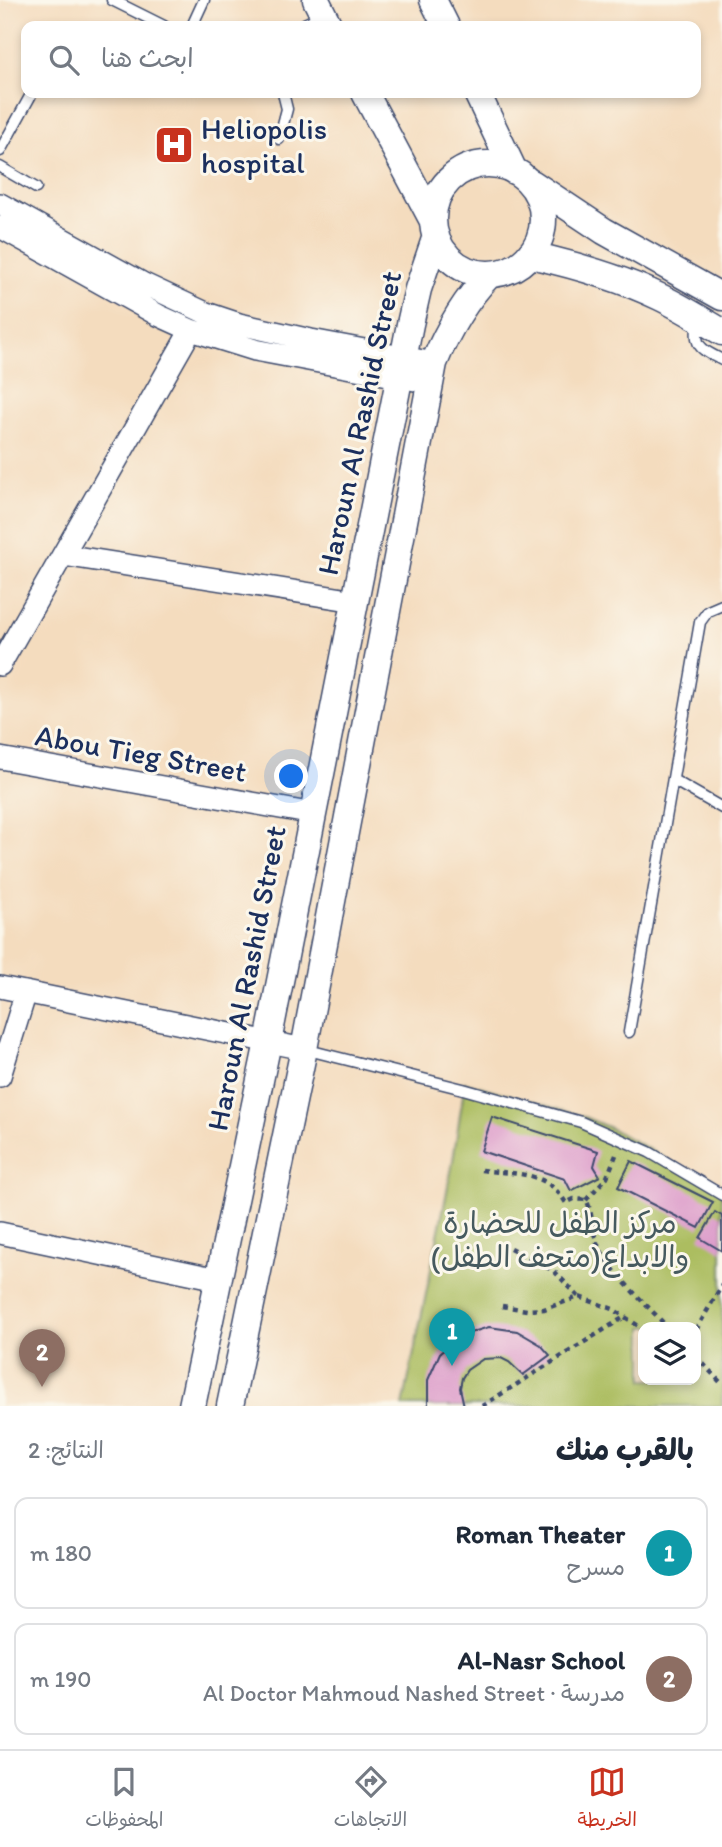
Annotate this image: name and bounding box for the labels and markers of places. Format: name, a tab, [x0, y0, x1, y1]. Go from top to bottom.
place label: Heliopolis hospital	[201, 110, 327, 181]
hospital icon: Heliopolis hospital	[153, 124, 195, 166]
pin: 1	[429, 1308, 475, 1366]
pin: 2	[19, 1329, 65, 1387]

